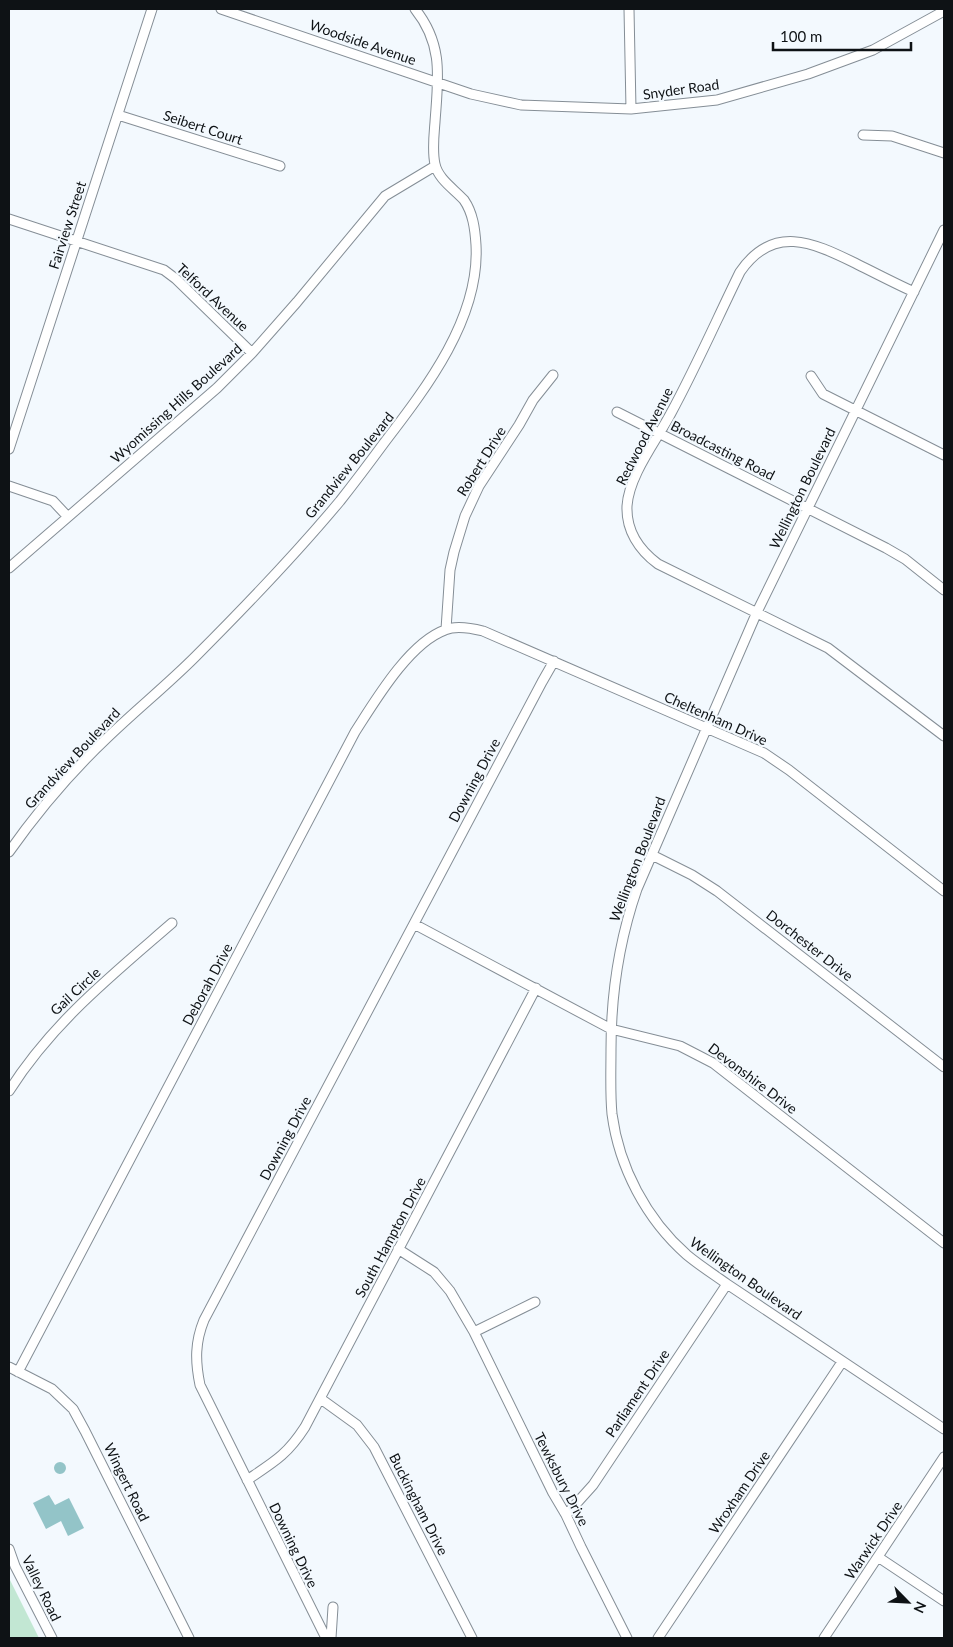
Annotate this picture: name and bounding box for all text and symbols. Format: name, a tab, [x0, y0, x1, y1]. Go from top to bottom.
street label: Woodside Avenue	[307, 16, 419, 68]
scale bar	[773, 20, 910, 52]
text: 100 m	[780, 27, 822, 45]
street label: Snyder Road	[642, 75, 720, 103]
street label: Seibert Court	[161, 106, 245, 148]
street label: Fairview Street	[45, 179, 89, 271]
street label: Telford Avenue	[174, 259, 252, 335]
street label: Wyomissing Hills Boulevard	[107, 340, 245, 466]
street label: Redwood Avenue	[612, 384, 676, 488]
street label: Grandview Boulevard	[301, 408, 397, 522]
street label: Broadcasting Road	[668, 416, 778, 484]
street label: Robert Drive	[453, 423, 509, 499]
street label: Wellington Boulevard	[765, 425, 839, 551]
street label: Cheltenham Drive	[662, 688, 770, 748]
street label: Grandview Boulevard	[21, 704, 123, 812]
street label: Downing Drive	[445, 735, 503, 825]
street label: Wellington Boulevard	[605, 794, 669, 924]
street label: Dorchester Drive	[763, 906, 857, 984]
street label: Deborah Drive	[178, 940, 236, 1028]
street label: Gail Circle	[46, 964, 104, 1018]
street label: Devonshire Drive	[705, 1039, 801, 1117]
street label: Downing Drive	[256, 1093, 314, 1183]
street label: South Hampton Drive	[351, 1174, 429, 1300]
street label: Wellington Boulevard	[687, 1233, 805, 1323]
street label: Parliament Drive	[601, 1346, 673, 1440]
street label: Tewksbury Drive	[531, 1429, 593, 1529]
street label: Wingert Road	[101, 1440, 153, 1524]
street label: Wroxham Drive	[705, 1447, 773, 1537]
street label: Buckingham Drive	[386, 1450, 452, 1558]
street label: Warwick Drive	[841, 1498, 905, 1582]
street label: Downing Drive	[266, 1500, 322, 1590]
street label: Valley Road	[19, 1552, 65, 1624]
north arrow	[883, 1577, 933, 1627]
text: N	[910, 1599, 930, 1616]

